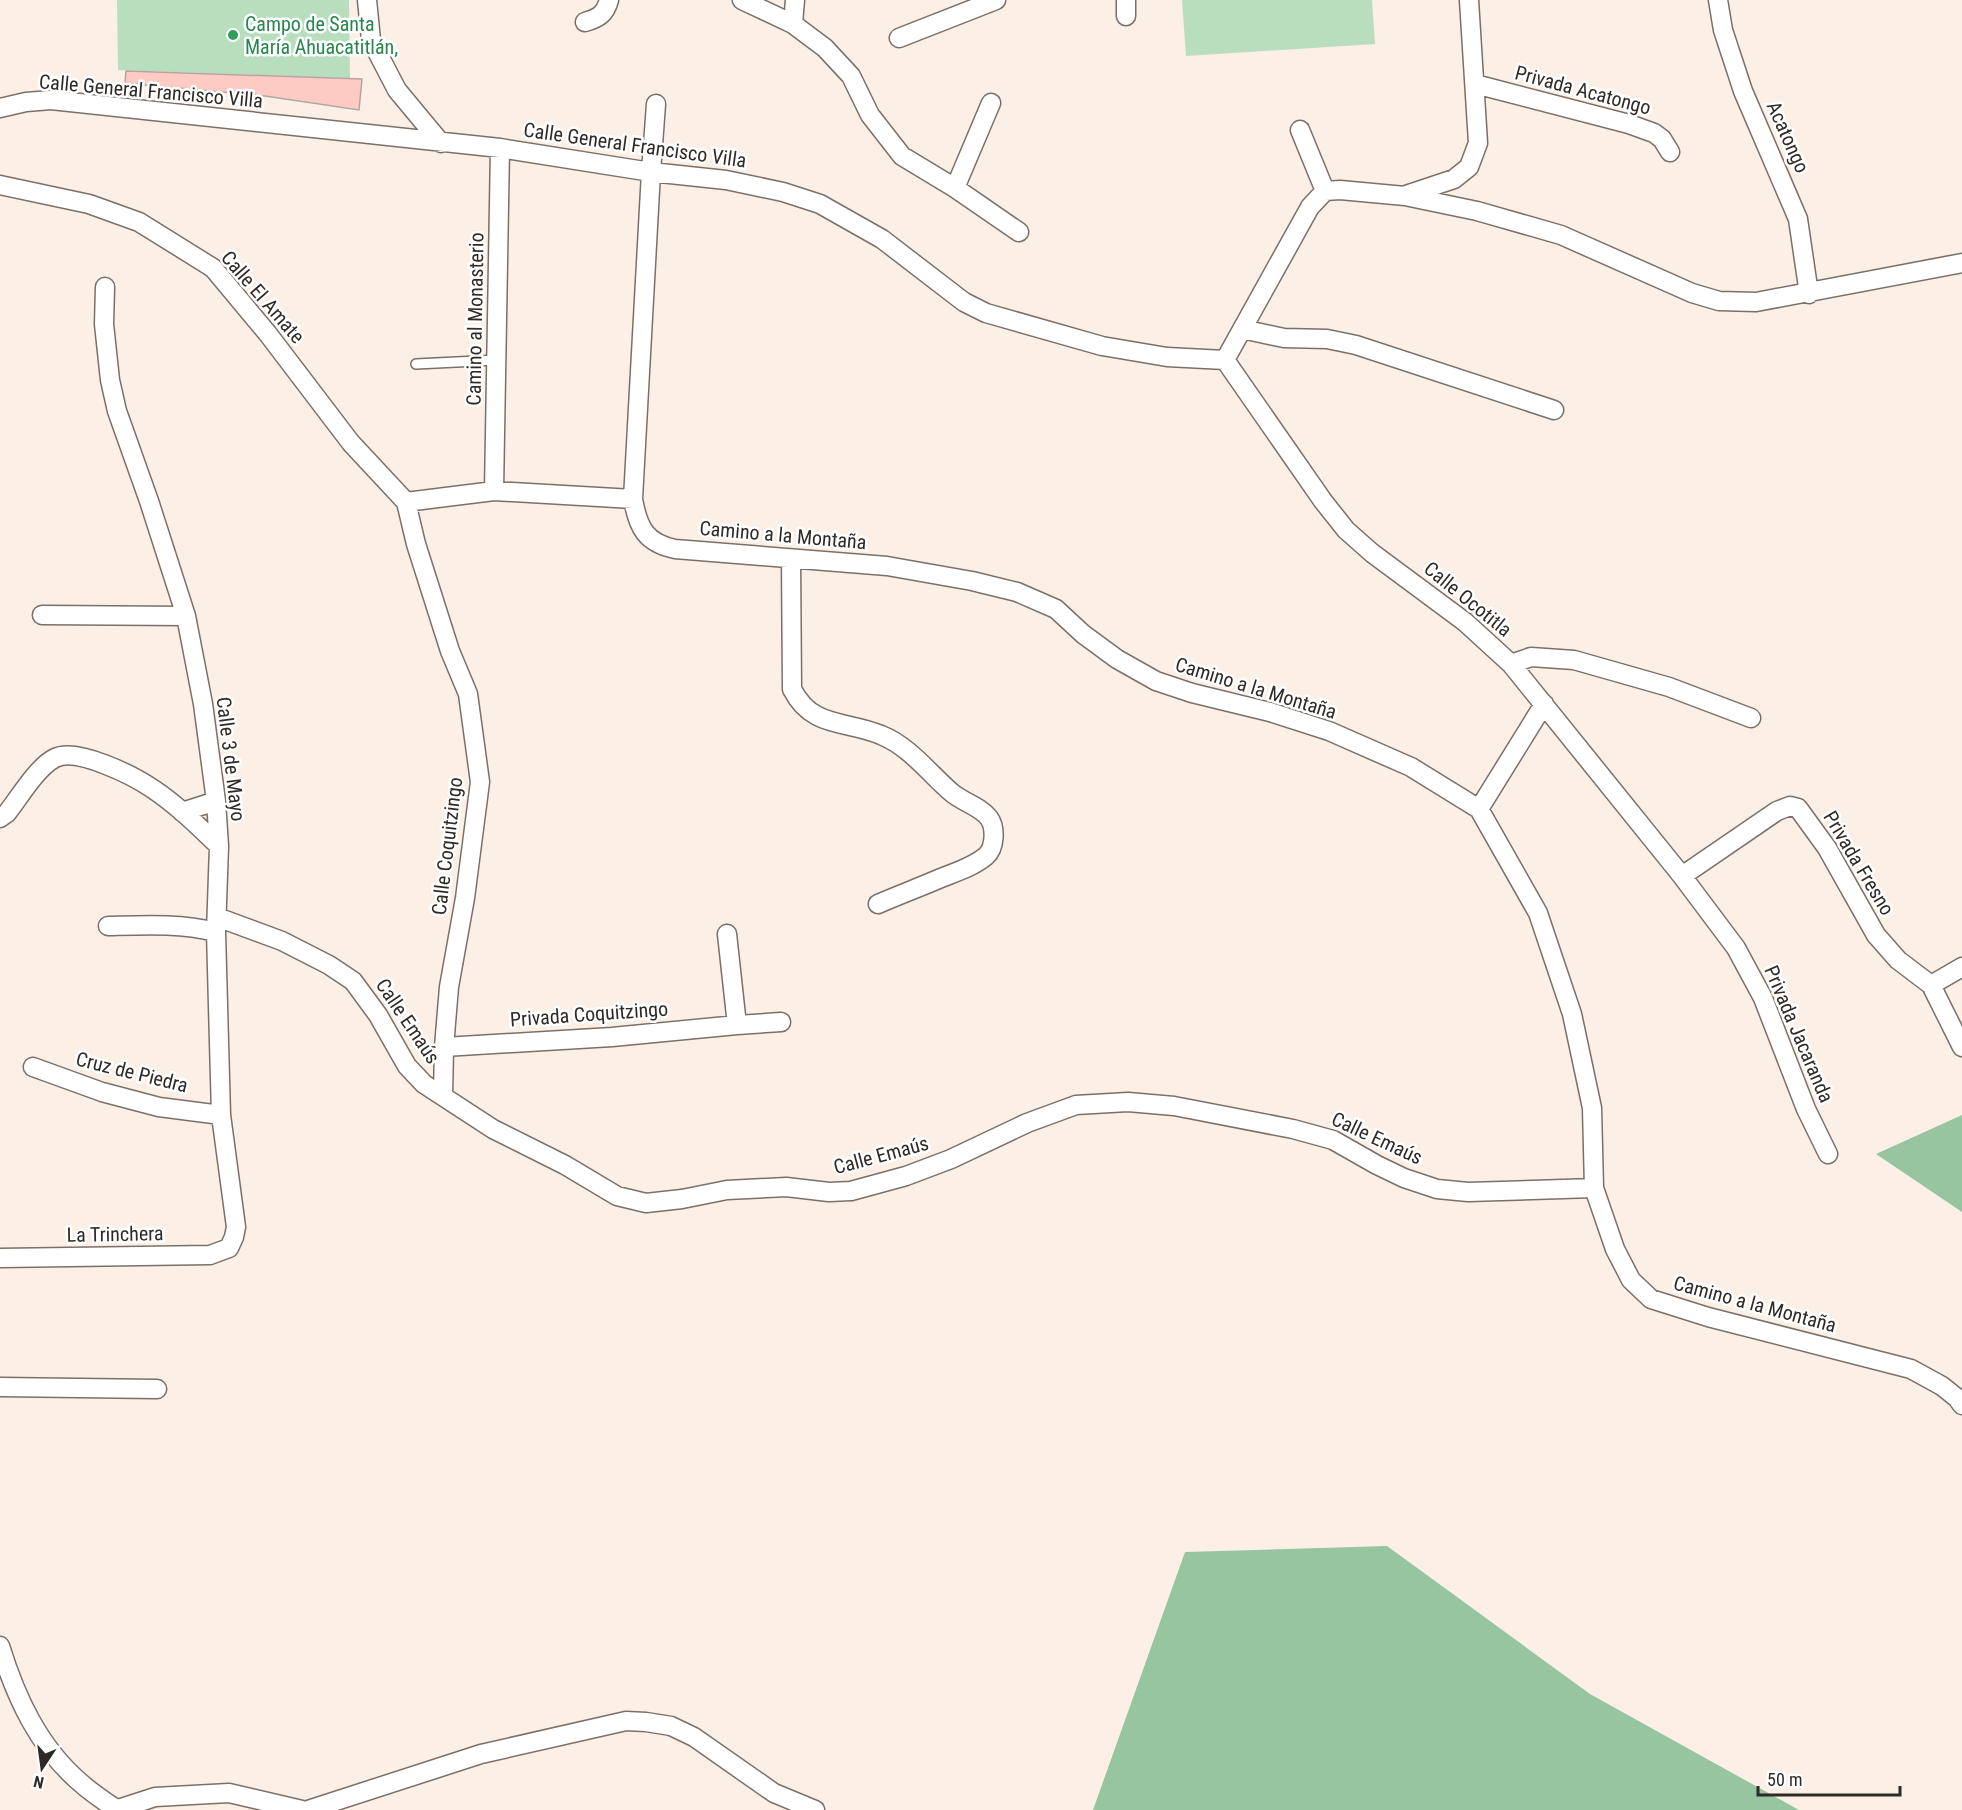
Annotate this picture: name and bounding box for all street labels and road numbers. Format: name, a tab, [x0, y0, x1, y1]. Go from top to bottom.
street label: Privada Acatongo	[1512, 60, 1654, 120]
street label: Calle General Francisco Villa	[38, 69, 264, 113]
street label: Acatongo	[1762, 98, 1814, 176]
street label: Calle General Francisco Villa	[522, 117, 748, 173]
street label: Camino al Monasterio	[461, 232, 489, 406]
street label: Calle El Amate	[216, 246, 310, 348]
street label: Camino a la Montaña	[699, 516, 867, 554]
street label: Calle Ocotitla	[1419, 556, 1517, 642]
street label: Camino a la Montaña	[1172, 652, 1340, 724]
street label: Calle 3 de Mayo	[211, 695, 251, 823]
street label: Calle Coquitzingo	[427, 776, 467, 916]
street label: Privada Fresno	[1818, 807, 1900, 919]
street label: Privada Jacaranda	[1759, 962, 1839, 1106]
street label: Calle Emaús	[371, 974, 445, 1068]
street label: Privada Coquitzingo	[509, 997, 669, 1031]
street label: Cruz de Piedra	[73, 1046, 191, 1098]
street label: Calle Emaús	[1328, 1107, 1426, 1169]
street label: Calle Emaús	[831, 1131, 931, 1179]
street label: La Trinchera	[66, 1221, 164, 1247]
street label: Camino a la Montaña	[1671, 1271, 1839, 1337]

